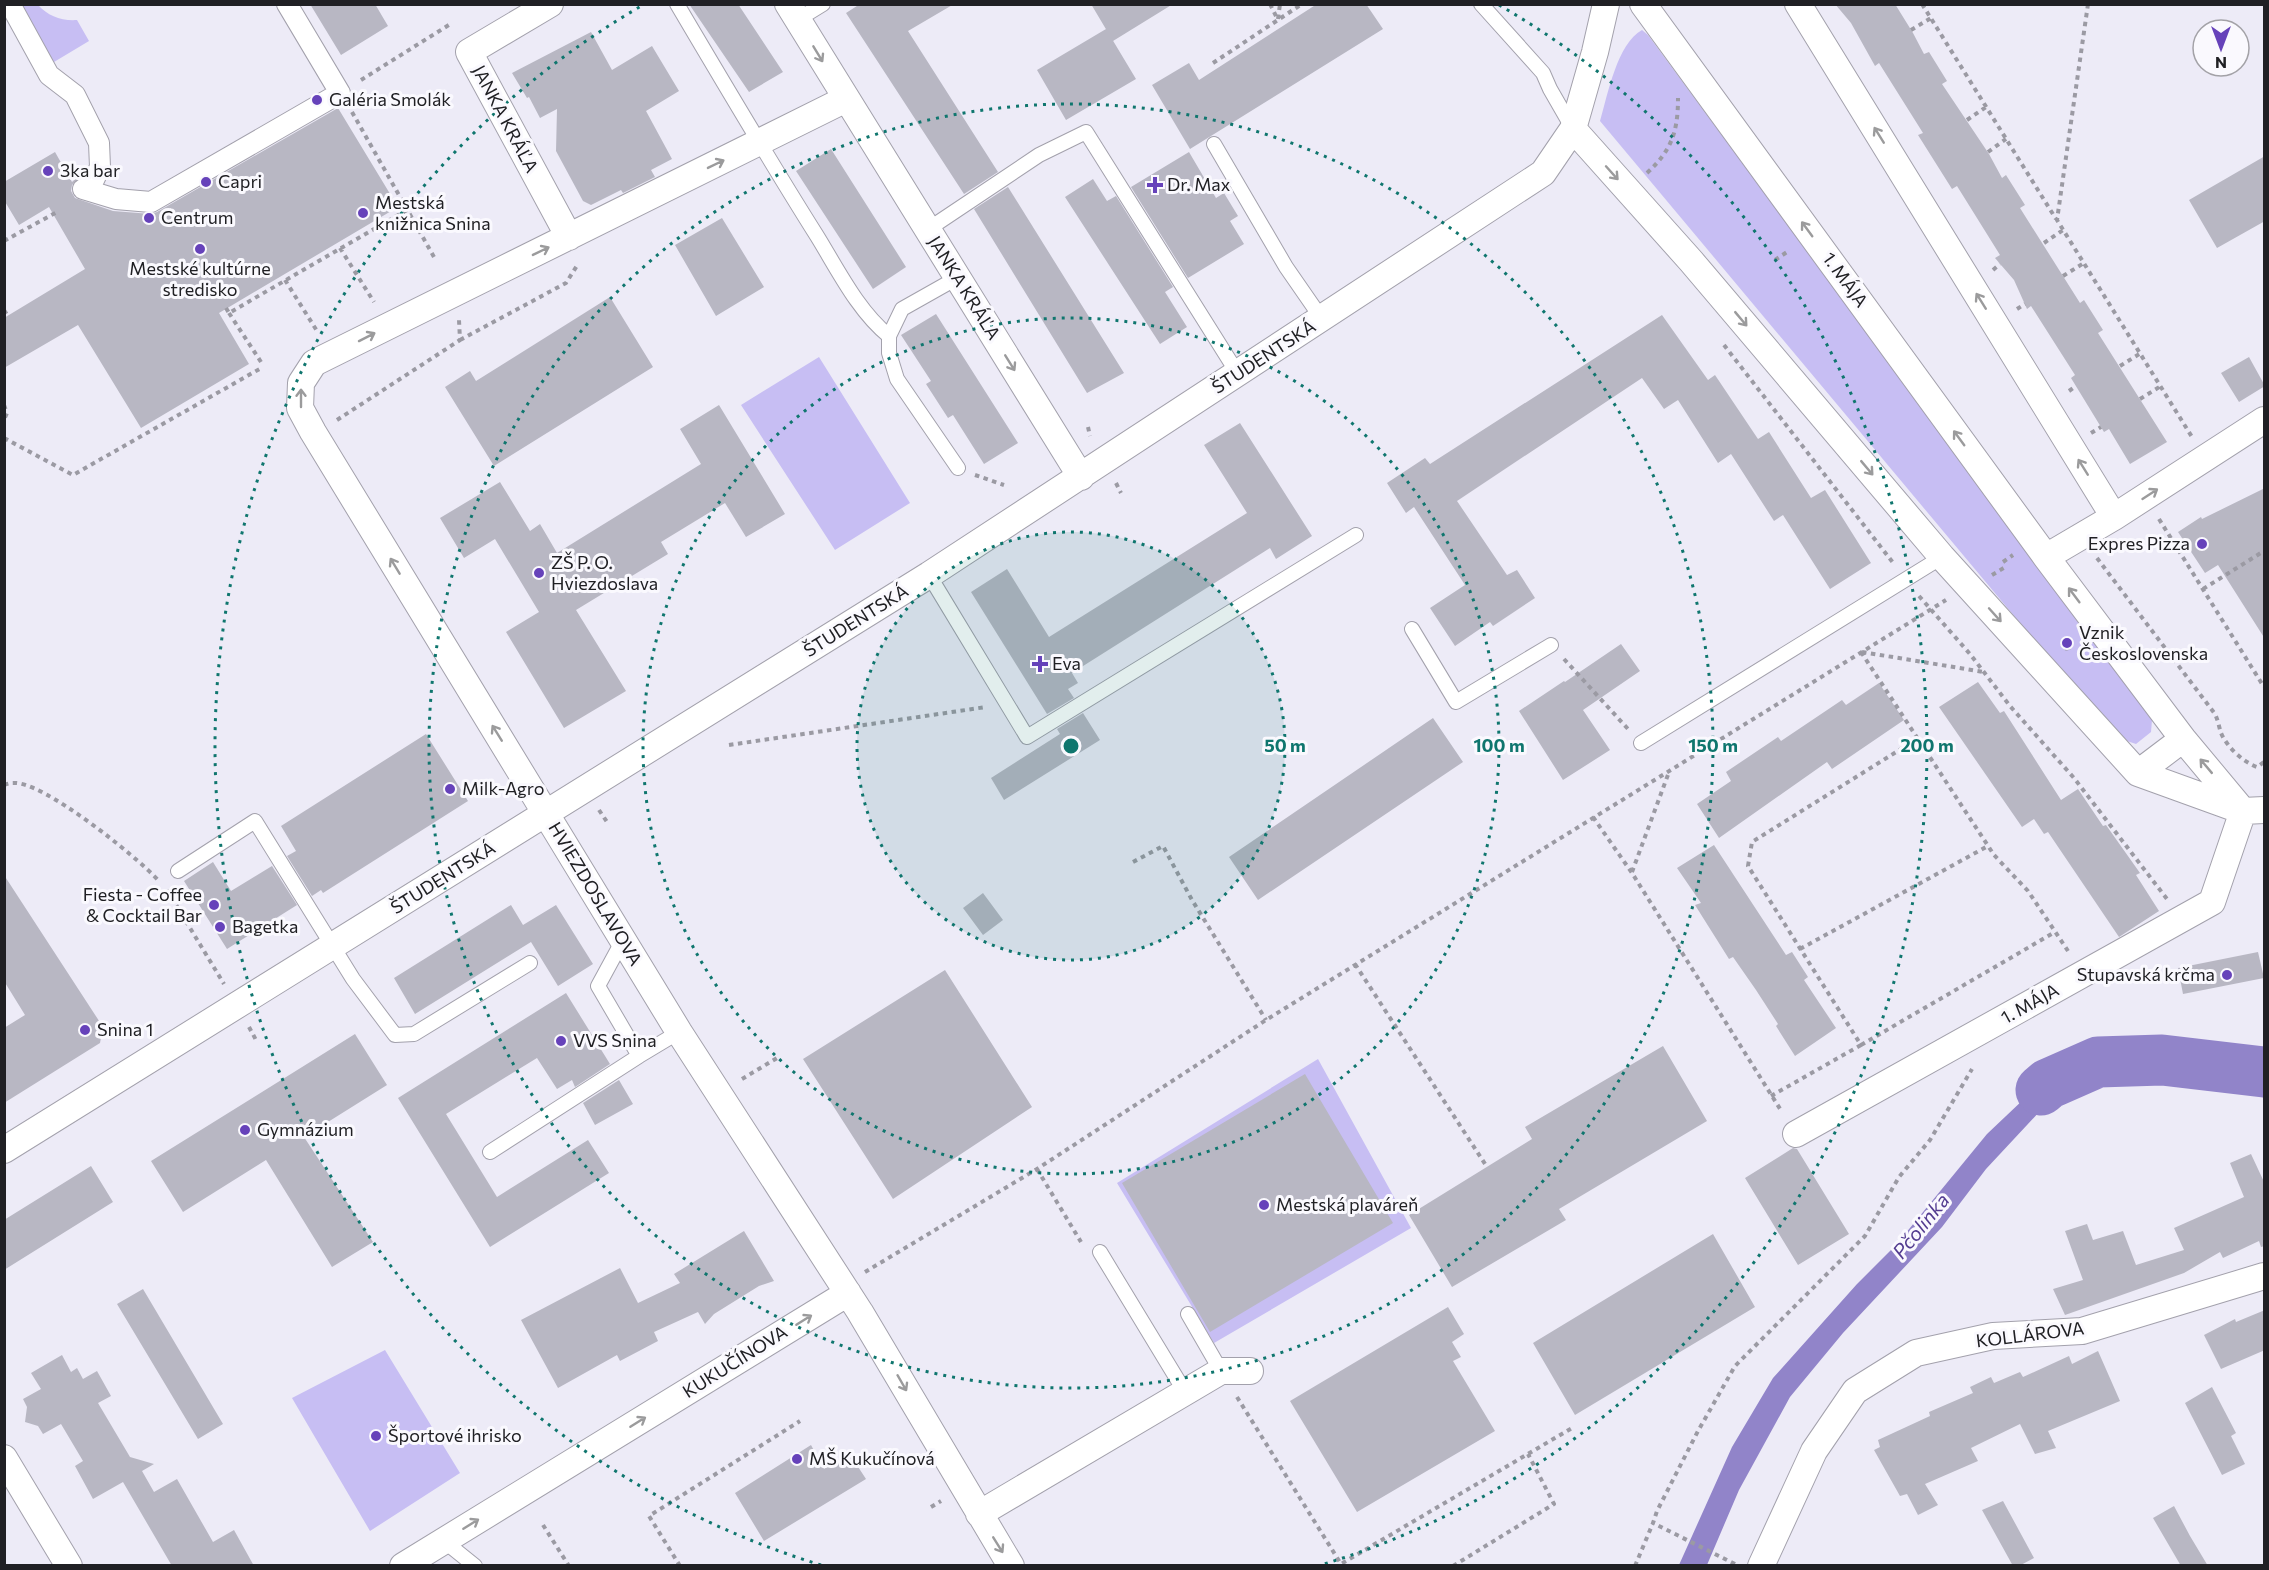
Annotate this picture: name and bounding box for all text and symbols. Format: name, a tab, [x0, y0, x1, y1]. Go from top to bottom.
north arrow	[2191, 18, 2251, 78]
one-way arrow	[813, 45, 825, 62]
text: N	[2215, 54, 2227, 73]
street label: JANKA KRÁĽA	[468, 61, 543, 176]
place label: Galéria Smolák	[329, 88, 451, 110]
marker: Galéria Smolák	[310, 93, 324, 107]
one-way arrow	[1872, 127, 1884, 144]
one-way arrow	[707, 158, 725, 170]
place label: 3ka bar	[60, 159, 120, 181]
marker: 3ka bar	[41, 164, 55, 178]
one-way arrow	[1605, 165, 1619, 180]
place label: Capri	[218, 170, 262, 192]
place label: Dr. Max	[1167, 173, 1231, 195]
marker: Capri	[199, 175, 213, 189]
marker: Dr. Max	[1148, 178, 1162, 192]
place label: Mestská knižnica Snina	[375, 191, 491, 234]
place label: Centrum	[161, 206, 233, 228]
marker: Mestská knižnica Snina	[356, 206, 370, 220]
marker: Centrum	[142, 211, 156, 225]
one-way arrow	[1801, 222, 1813, 238]
street label: JANKA KRÁĽA	[924, 231, 1006, 344]
marker: Mestské kultúrne stredisko	[193, 242, 207, 256]
one-way arrow	[532, 244, 550, 256]
street label: 1. MÁJA	[1818, 248, 1873, 311]
place label: Mestské kultúrne stredisko	[129, 257, 271, 300]
one-way arrow	[1975, 293, 1987, 310]
one-way arrow	[1734, 311, 1747, 327]
street label: ŠTUDENTSKÁ	[1208, 314, 1319, 398]
one-way arrow	[357, 331, 375, 342]
one-way arrow	[1005, 354, 1017, 371]
one-way arrow	[295, 388, 306, 408]
one-way arrow	[1953, 430, 1965, 446]
one-way arrow	[2077, 459, 2089, 476]
one-way arrow	[1860, 460, 1874, 475]
one-way arrow	[2141, 488, 2157, 500]
place label: Expres Pizza	[2088, 532, 2190, 554]
marker: Expres Pizza	[2195, 537, 2209, 551]
place label: ZŠ P. O. Hviezdoslava	[551, 551, 658, 594]
one-way arrow	[388, 558, 401, 575]
marker: ZŠ P. O. Hviezdoslava	[532, 566, 546, 580]
street label: ŠTUDENTSKÁ	[799, 579, 912, 661]
one-way arrow	[2068, 587, 2081, 603]
one-way arrow	[1988, 607, 2002, 622]
place label: Vznik Československa	[2079, 621, 2208, 664]
marker: Vznik Československa	[2060, 636, 2074, 650]
place label: Eva	[1052, 652, 1081, 674]
marker: Eva	[1033, 657, 1047, 671]
one-way arrow	[490, 725, 502, 742]
text: 50 m	[1264, 734, 1306, 756]
text: 100 m	[1473, 734, 1525, 756]
text: 150 m	[1688, 734, 1738, 756]
text: 200 m	[1900, 734, 1954, 756]
centre of rings	[1061, 736, 1081, 756]
one-way arrow	[2199, 758, 2212, 774]
place label: Milk-Agro	[462, 777, 544, 799]
marker: Milk-Agro	[443, 782, 457, 796]
street label: HVIEZDOSLAVOVA	[544, 818, 647, 969]
street label: ŠTUDENTSKÁ	[386, 836, 499, 918]
place label: Fiesta - Coffee & Cocktail Bar	[83, 883, 202, 926]
marker: Fiesta - Coffee & Cocktail Bar	[207, 898, 221, 912]
place label: Bagetka	[232, 915, 299, 937]
marker: Bagetka	[213, 920, 227, 934]
place label: Stupavská krčma	[2077, 963, 2215, 985]
marker: Stupavská krčma	[2220, 968, 2234, 982]
street label: 1. MÁJA	[1997, 978, 2062, 1028]
place label: Snina 1	[97, 1018, 153, 1040]
marker: Snina 1	[78, 1023, 92, 1037]
place label: VVS Snina	[573, 1029, 657, 1051]
marker: VVS Snina	[554, 1034, 568, 1048]
place label: Gymnázium	[257, 1118, 354, 1140]
marker: Gymnázium	[238, 1123, 252, 1137]
water label: Pčolinka	[1887, 1188, 1954, 1263]
place label: Mestská plaváreň	[1276, 1193, 1418, 1215]
marker: Mestská plaváreň	[1257, 1198, 1271, 1212]
one-way arrow	[795, 1314, 812, 1326]
street label: KOLLÁROVA	[1975, 1316, 2085, 1352]
street label: KUKUČÍNOVA	[678, 1320, 791, 1402]
one-way arrow	[897, 1374, 909, 1391]
one-way arrow	[629, 1416, 646, 1428]
place label: Športové ihrisko	[388, 1424, 522, 1446]
marker: Športové ihrisko	[369, 1429, 383, 1443]
place label: MŠ Kukučínová	[809, 1447, 935, 1469]
marker: MŠ Kukučínová	[790, 1452, 804, 1466]
one-way arrow	[462, 1518, 479, 1530]
one-way arrow	[993, 1536, 1005, 1553]

